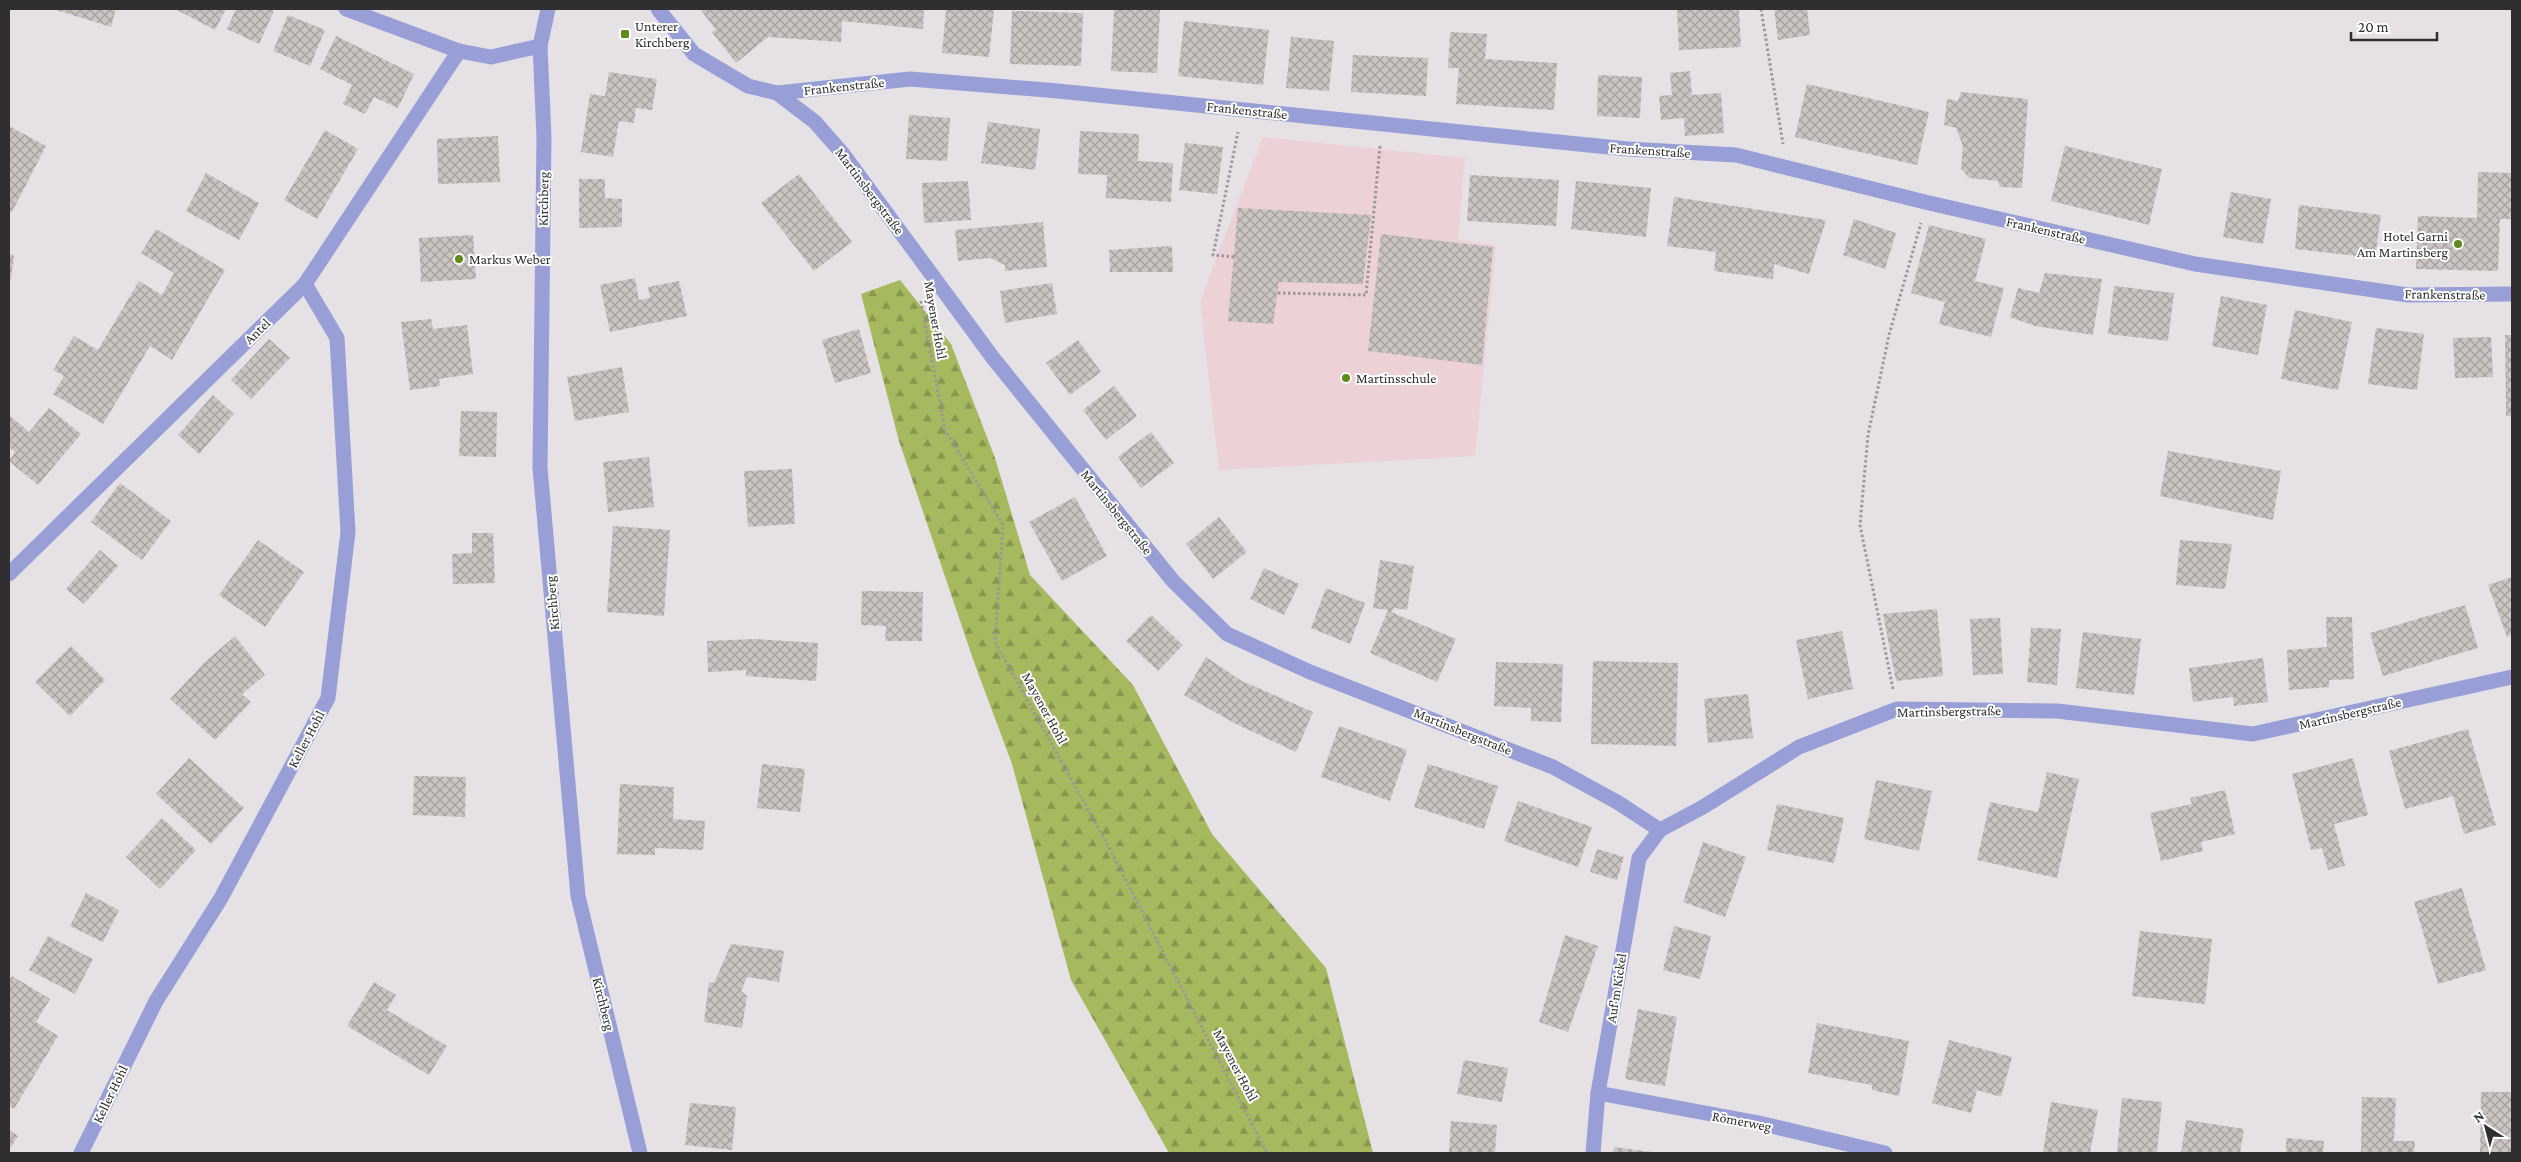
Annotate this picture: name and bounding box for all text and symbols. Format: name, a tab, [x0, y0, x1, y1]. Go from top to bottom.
scale bar	[2351, 10, 2437, 42]
place label: Unterer Kirchberg	[635, 18, 690, 50]
text: 20 m	[2358, 19, 2389, 35]
marker: Unterer Kirchberg	[619, 28, 631, 40]
street label: Frankenstraße	[803, 74, 885, 98]
street label: Frankenstraße	[1206, 98, 1288, 122]
street label: Frankenstraße	[1609, 139, 1691, 161]
street label: Martinsbergstraße	[832, 145, 908, 237]
street label: Kirchberg	[535, 171, 551, 226]
street label: Frankenstraße	[2005, 213, 2087, 247]
place label: Hotel Garni Am Martinsberg	[2357, 228, 2448, 260]
marker: Hotel Garni Am Martinsberg	[2452, 238, 2464, 250]
place label: Markus Weber	[469, 251, 551, 267]
marker: Markus Weber	[453, 253, 465, 265]
street label: Mayener Hohl	[921, 280, 951, 361]
street label: Frankenstraße	[2404, 285, 2486, 303]
street label: Antel	[241, 315, 274, 347]
place label: Martinsschule	[1356, 370, 1436, 386]
marker: Martinsschule	[1340, 372, 1352, 384]
street label: Martinsbergstraße	[1078, 466, 1156, 558]
street label: Kirchberg	[542, 575, 562, 631]
street label: Mayener Hohl	[1019, 670, 1071, 747]
street label: Martinsbergstraße	[2297, 693, 2403, 733]
street label: Martinsbergstraße	[1897, 702, 2001, 720]
street label: Martinsbergstraße	[1412, 704, 1514, 758]
street label: Keller Hohl	[284, 707, 328, 770]
street label: Auf'm Kickel	[1603, 952, 1629, 1024]
street label: Kirchberg	[590, 976, 618, 1033]
street label: Mayener Hohl	[1210, 1026, 1262, 1104]
street label: Keller Hohl	[89, 1062, 131, 1126]
north arrow	[2461, 1102, 2511, 1152]
street label: Römerweg	[1711, 1107, 1773, 1135]
text: N	[2470, 1107, 2487, 1126]

